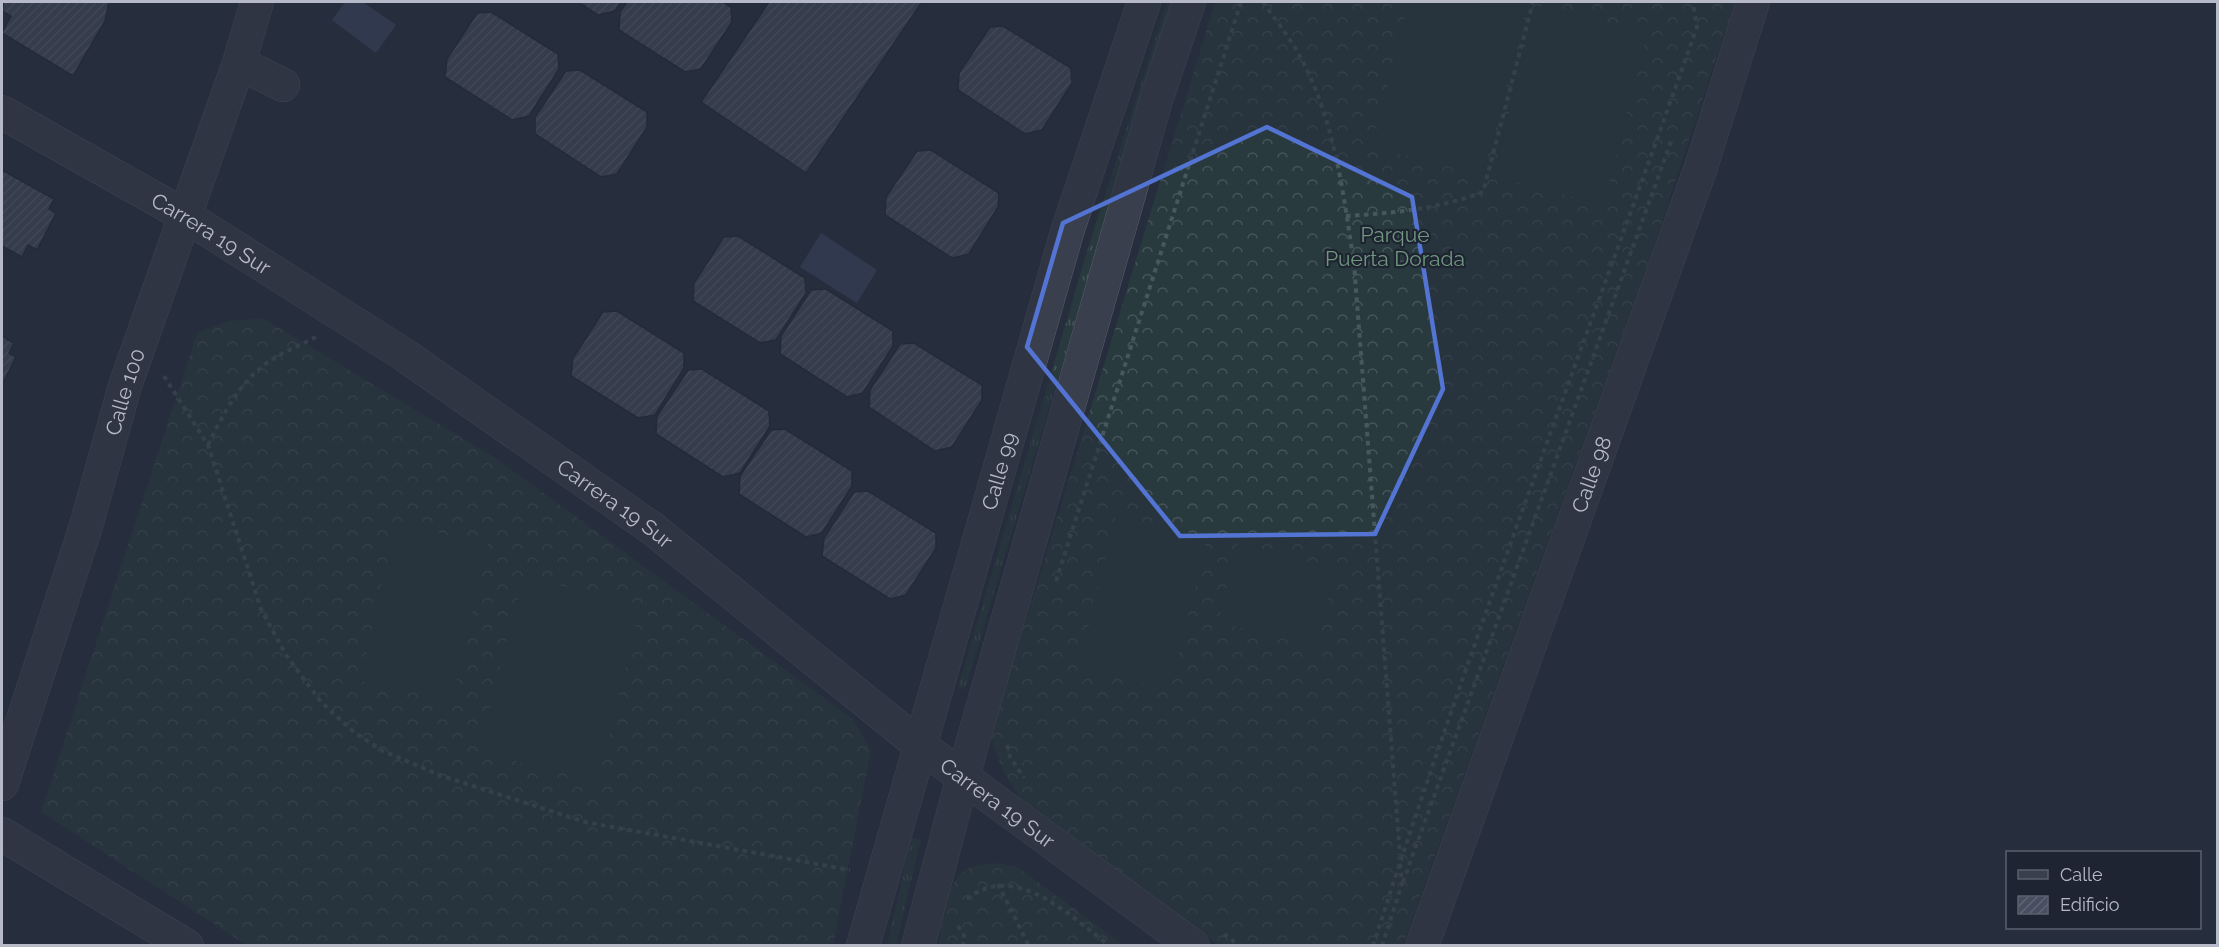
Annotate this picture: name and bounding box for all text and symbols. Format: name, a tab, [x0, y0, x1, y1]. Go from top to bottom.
street label: Carrera 19 Sur	[147, 187, 276, 280]
park label: Parque Puerta Dorada	[1325, 222, 1465, 271]
street label: Calle 100	[99, 345, 150, 438]
street label: Calle 99	[976, 429, 1022, 513]
street label: Calle 98	[1566, 433, 1616, 516]
street label: Carrera 19 Sur	[553, 454, 679, 553]
street label: Carrera 19 Sur	[936, 752, 1061, 853]
legend	[2006, 851, 2201, 929]
text: Calle	[2060, 864, 2103, 885]
text: Edificio	[2060, 894, 2120, 915]

